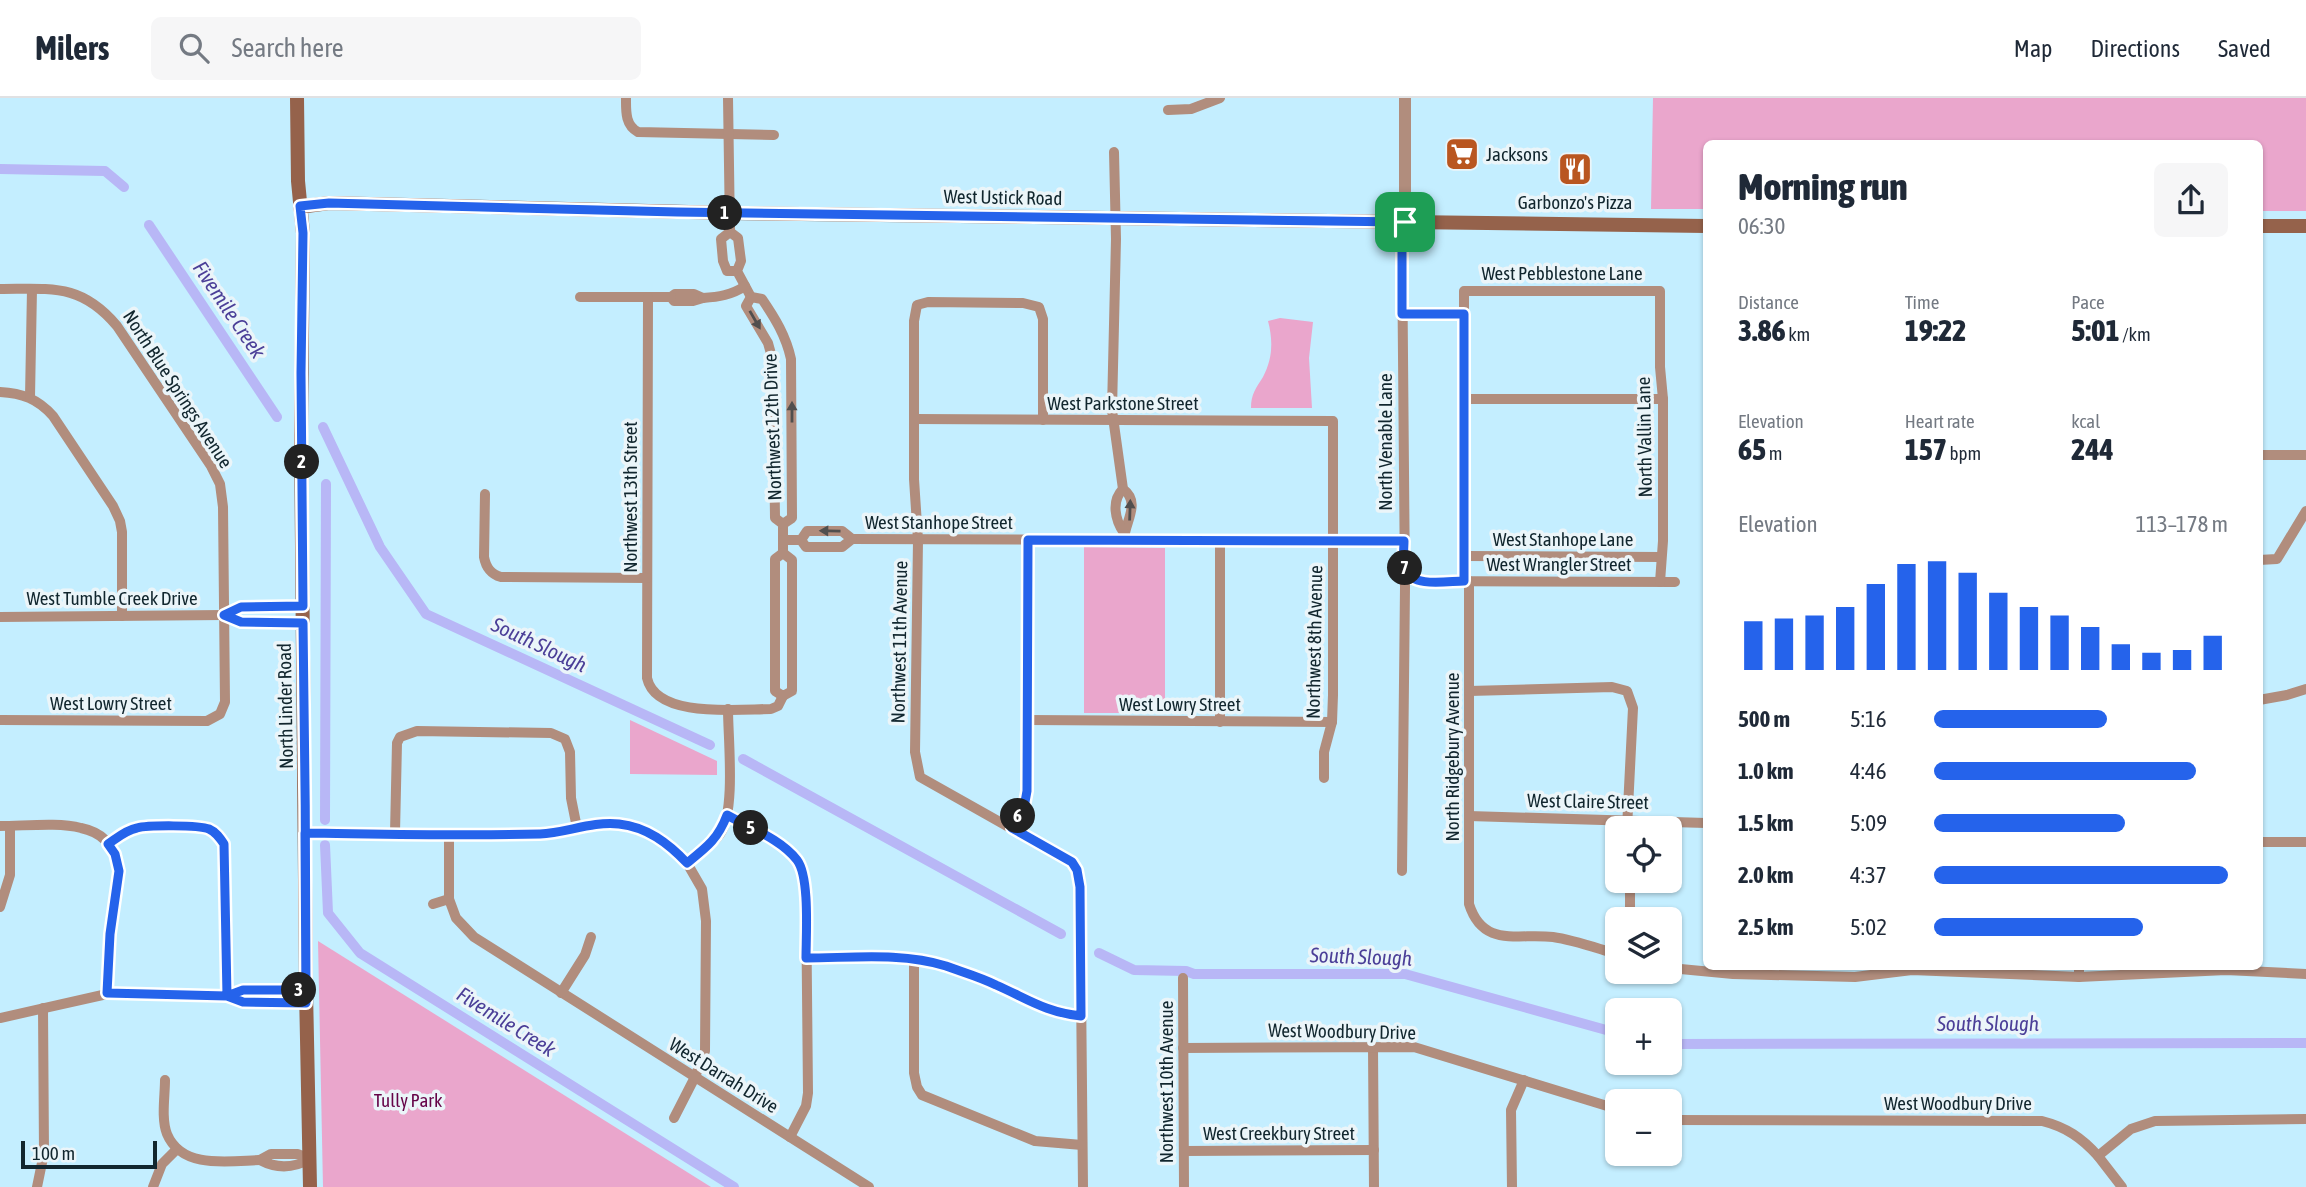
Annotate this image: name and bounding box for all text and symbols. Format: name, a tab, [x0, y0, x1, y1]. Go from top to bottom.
search box	[151, 17, 641, 80]
text: Milers	[35, 29, 109, 67]
icon: search	[175, 29, 213, 67]
text: Search here	[231, 33, 344, 63]
text: Map	[2014, 35, 2052, 62]
text: Directions	[2090, 35, 2180, 62]
text: Saved	[2218, 35, 2271, 62]
supermarket icon: Jacksons	[1443, 135, 1481, 173]
place label: Jacksons	[1486, 143, 1548, 165]
restaurant icon: Garbonzo's Pizza	[1556, 150, 1594, 188]
button: share	[2154, 163, 2228, 237]
text: Morning run	[1738, 165, 1908, 208]
street label: West Ustick Road	[943, 185, 1063, 209]
place label: Garbonzo's Pizza	[1518, 191, 1632, 213]
pin	[1375, 192, 1435, 252]
pin: 1	[708, 195, 742, 230]
text: 1	[720, 201, 729, 223]
icon: arrive	[1386, 203, 1424, 241]
text: 06:30	[1738, 213, 1785, 239]
water label: Fivemile Creek	[189, 256, 271, 363]
street label: West Pebblestone Lane	[1481, 262, 1643, 284]
text: Distance	[1738, 291, 1799, 313]
text: Time	[1905, 291, 1939, 313]
text: Pace	[2071, 291, 2105, 313]
street label: North Blue Springs Avenue	[119, 306, 237, 472]
one-way arrow	[748, 311, 761, 330]
text: 3.86	[1738, 313, 1786, 347]
text: 19:22	[1905, 313, 1966, 347]
text: 5:01	[2071, 313, 2120, 347]
text: km	[1786, 323, 1810, 345]
text: /km	[2120, 323, 2151, 345]
street label: Northwest 12th Drive	[758, 353, 786, 501]
street label: North Venable Lane	[1374, 373, 1396, 511]
street label: North Vallin Lane	[1632, 376, 1656, 498]
street label: West Parkstone Street	[1047, 392, 1199, 414]
one-way arrow	[786, 401, 797, 423]
text: Elevation	[1738, 410, 1804, 432]
text: Heart rate	[1905, 410, 1975, 432]
text: kcal	[2071, 410, 2100, 432]
street label: Northwest 13th Street	[619, 421, 641, 573]
text: 65	[1738, 432, 1766, 466]
text: 157	[1905, 432, 1947, 466]
text: 244	[2071, 432, 2114, 466]
text: m	[1766, 442, 1783, 464]
text: bpm	[1947, 442, 1981, 464]
pin: 2	[284, 444, 320, 480]
text: 2	[297, 450, 306, 472]
one-way arrow	[1124, 499, 1135, 521]
street label: West Stanhope Street	[865, 511, 1013, 533]
text: Elevation	[1738, 511, 1818, 537]
text: 113–178 m	[2135, 511, 2228, 537]
one-way arrow	[818, 525, 840, 537]
street label: West Stanhope Lane	[1493, 528, 1633, 550]
pin: 7	[1388, 550, 1422, 586]
street label: West Wrangler Street	[1486, 553, 1632, 575]
text: 7	[1400, 556, 1409, 578]
street label: Northwest 11th Avenue	[887, 561, 911, 723]
street label: Northwest 8th Avenue	[1302, 565, 1326, 719]
street label: West Tumble Creek Drive	[26, 587, 198, 609]
water label: South Slough	[487, 611, 591, 677]
street label: North Linder Road	[273, 643, 297, 769]
street label: North Ridgebury Avenue	[1441, 673, 1463, 841]
street label: West Lowry Street	[50, 692, 172, 714]
street label: West Lowry Street	[1119, 693, 1241, 715]
text: 500 m	[1738, 706, 1790, 732]
text: 5:16	[1850, 706, 1887, 732]
text: 1.0 km	[1738, 758, 1794, 784]
text: 4:46	[1850, 758, 1887, 784]
street label: West Claire Street	[1527, 789, 1649, 813]
pin: 6	[1000, 798, 1036, 834]
text: 6	[1013, 804, 1022, 826]
pin: 5	[734, 810, 768, 846]
text: 1.5 km	[1738, 810, 1794, 836]
text: 5:09	[1850, 810, 1887, 836]
text: 5	[746, 816, 755, 838]
map controls	[1605, 816, 1682, 1166]
button: locate	[1605, 816, 1682, 893]
text: 2.0 km	[1738, 862, 1794, 888]
text: 4:37	[1850, 862, 1887, 888]
button: layers	[1605, 907, 1682, 984]
text: 2.5 km	[1738, 914, 1794, 940]
text: 5:02	[1850, 914, 1887, 940]
water label: South Slough	[1309, 942, 1412, 970]
pin: 3	[282, 972, 316, 1008]
text: 3	[294, 978, 303, 1000]
water label: Fivemile Creek	[453, 981, 561, 1061]
button: +	[1605, 998, 1682, 1075]
street label: Northwest 10th Avenue	[1155, 1001, 1177, 1163]
water label: South Slough	[1936, 1011, 2039, 1035]
street label: West Woodbury Drive	[1268, 1019, 1416, 1043]
street label: West Darrah Drive	[665, 1033, 783, 1117]
park label: Tully Park	[374, 1089, 443, 1111]
button: −	[1605, 1089, 1682, 1166]
street label: West Woodbury Drive	[1884, 1092, 2032, 1114]
street label: West Creekbury Street	[1203, 1122, 1355, 1144]
scale bar	[21, 1138, 158, 1170]
text: 100 m	[32, 1142, 75, 1164]

